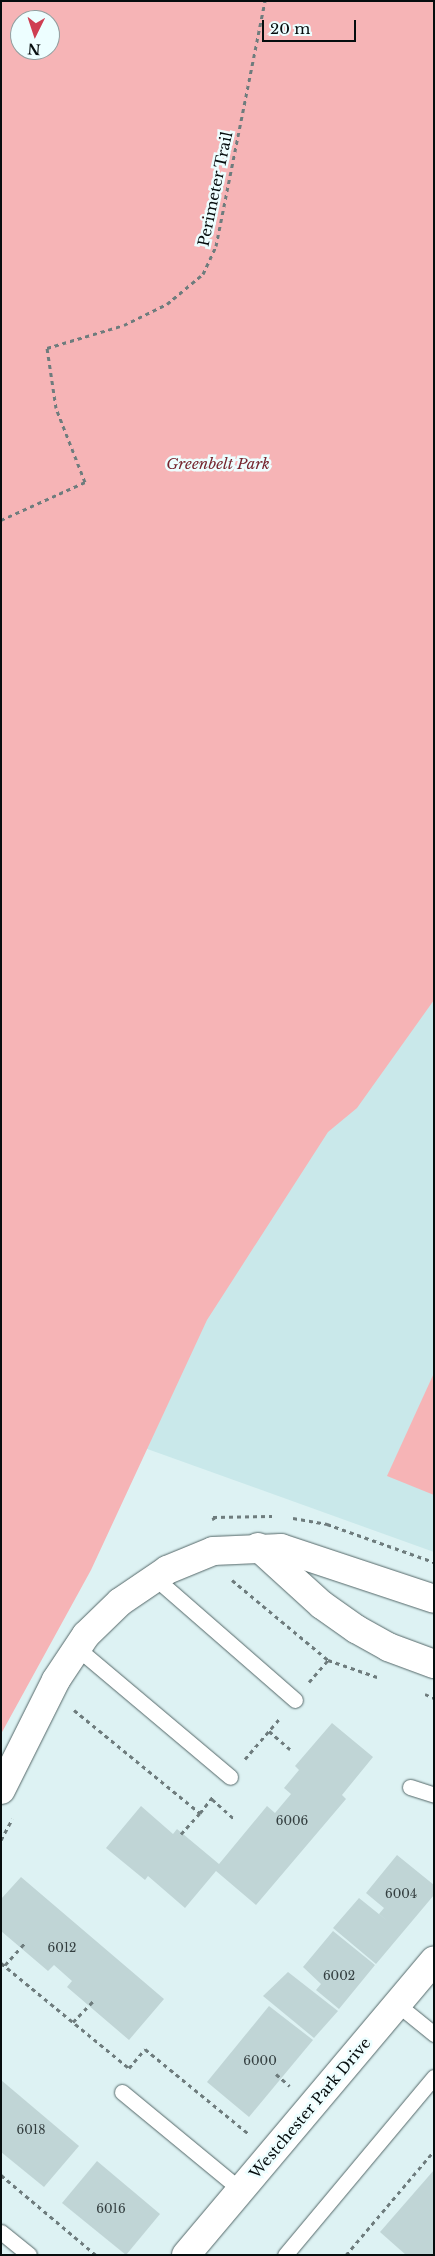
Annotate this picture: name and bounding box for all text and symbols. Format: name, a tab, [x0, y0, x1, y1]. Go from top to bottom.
north arrow	[10, 10, 60, 60]
scale bar	[265, 10, 359, 42]
text: 20 m	[270, 19, 310, 38]
text: N	[27, 40, 41, 58]
street label: Perimeter Trail	[194, 130, 236, 248]
park label: Greenbelt Park	[166, 455, 270, 473]
house number: 6006	[276, 1814, 308, 1828]
house number: 6004	[385, 1887, 417, 1901]
house number: 6012	[47, 1941, 77, 1955]
house number: 6002	[323, 1969, 355, 1983]
street label: Westchester Park Drive	[246, 2034, 374, 2182]
house number: 6000	[243, 2054, 277, 2068]
house number: 6018	[17, 2123, 45, 2137]
house number: 6016	[96, 2202, 126, 2216]

